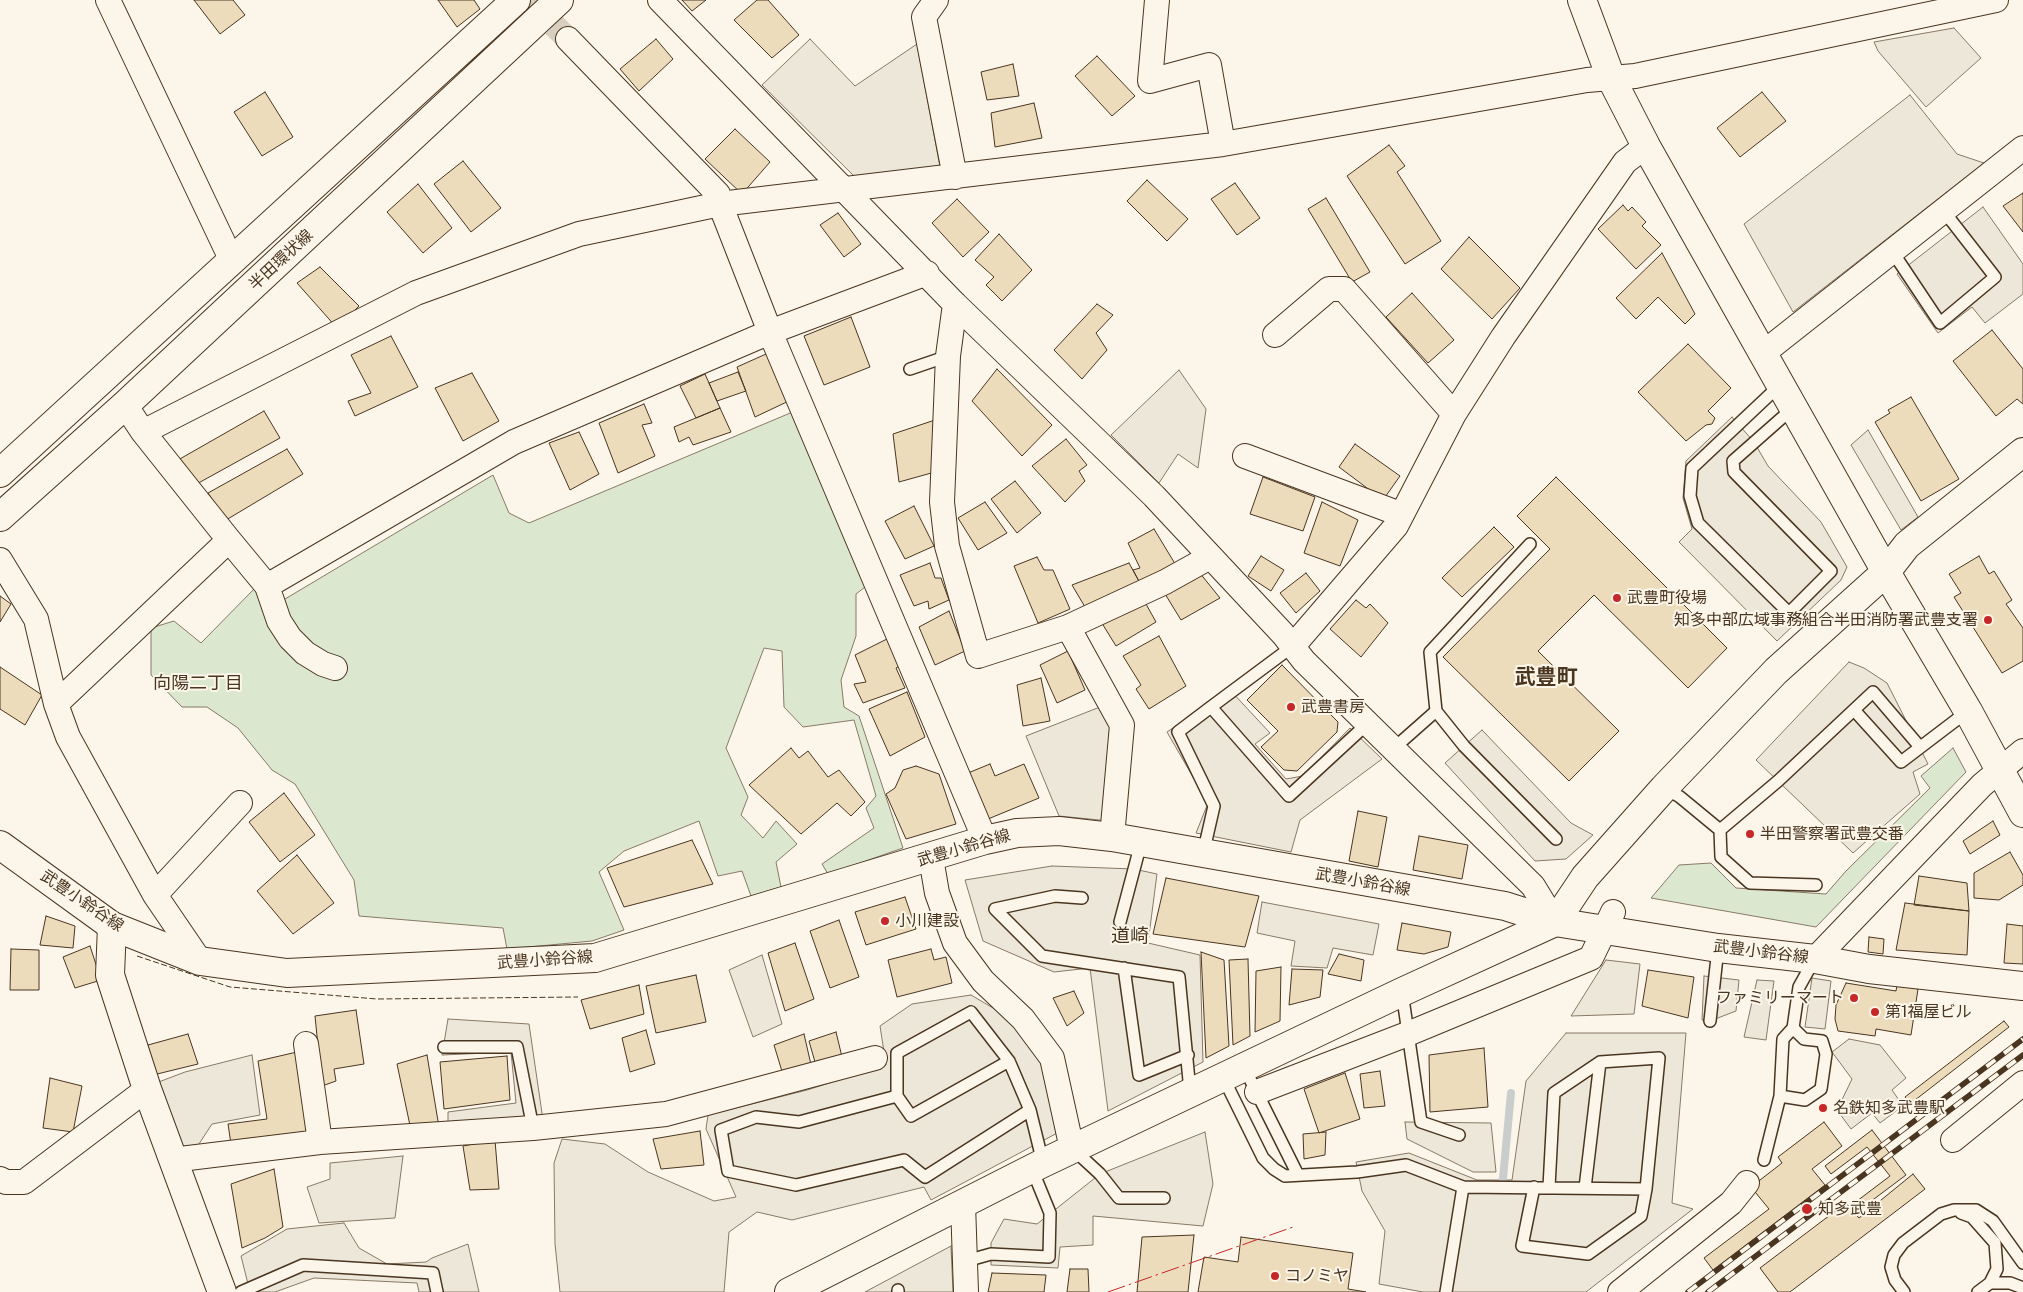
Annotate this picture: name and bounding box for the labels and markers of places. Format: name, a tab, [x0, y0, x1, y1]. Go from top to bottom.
place label: 武豊町役場	[1627, 588, 1707, 608]
marker: 武豊町役場	[1611, 592, 1623, 604]
place label: 知多中部広域事務組合半田消防署武豊支署	[1674, 610, 1978, 630]
marker: 知多中部広域事務組合半田消防署武豊支署	[1982, 614, 1994, 626]
place label: 武豊書房	[1301, 697, 1365, 717]
marker: 武豊書房	[1285, 701, 1297, 713]
place label: 半田警察署武豊交番	[1760, 824, 1904, 844]
marker: 半田警察署武豊交番	[1744, 828, 1756, 840]
place label: 小川建設	[895, 911, 959, 931]
marker: 小川建設	[879, 915, 891, 927]
place label: ファミリーマート	[1716, 988, 1844, 1008]
marker: ファミリーマート	[1848, 992, 1860, 1004]
place label: 第1福屋ビル	[1885, 1002, 1972, 1022]
marker: 第1福屋ビル	[1869, 1006, 1881, 1018]
place label: 名鉄知多武豊駅	[1833, 1098, 1945, 1118]
marker: 名鉄知多武豊駅	[1817, 1102, 1829, 1114]
place label: 知多武豊	[1818, 1199, 1882, 1219]
marker: 知多武豊	[1800, 1202, 1814, 1216]
place label: コノミヤ	[1285, 1266, 1349, 1286]
marker: コノミヤ	[1269, 1270, 1281, 1282]

